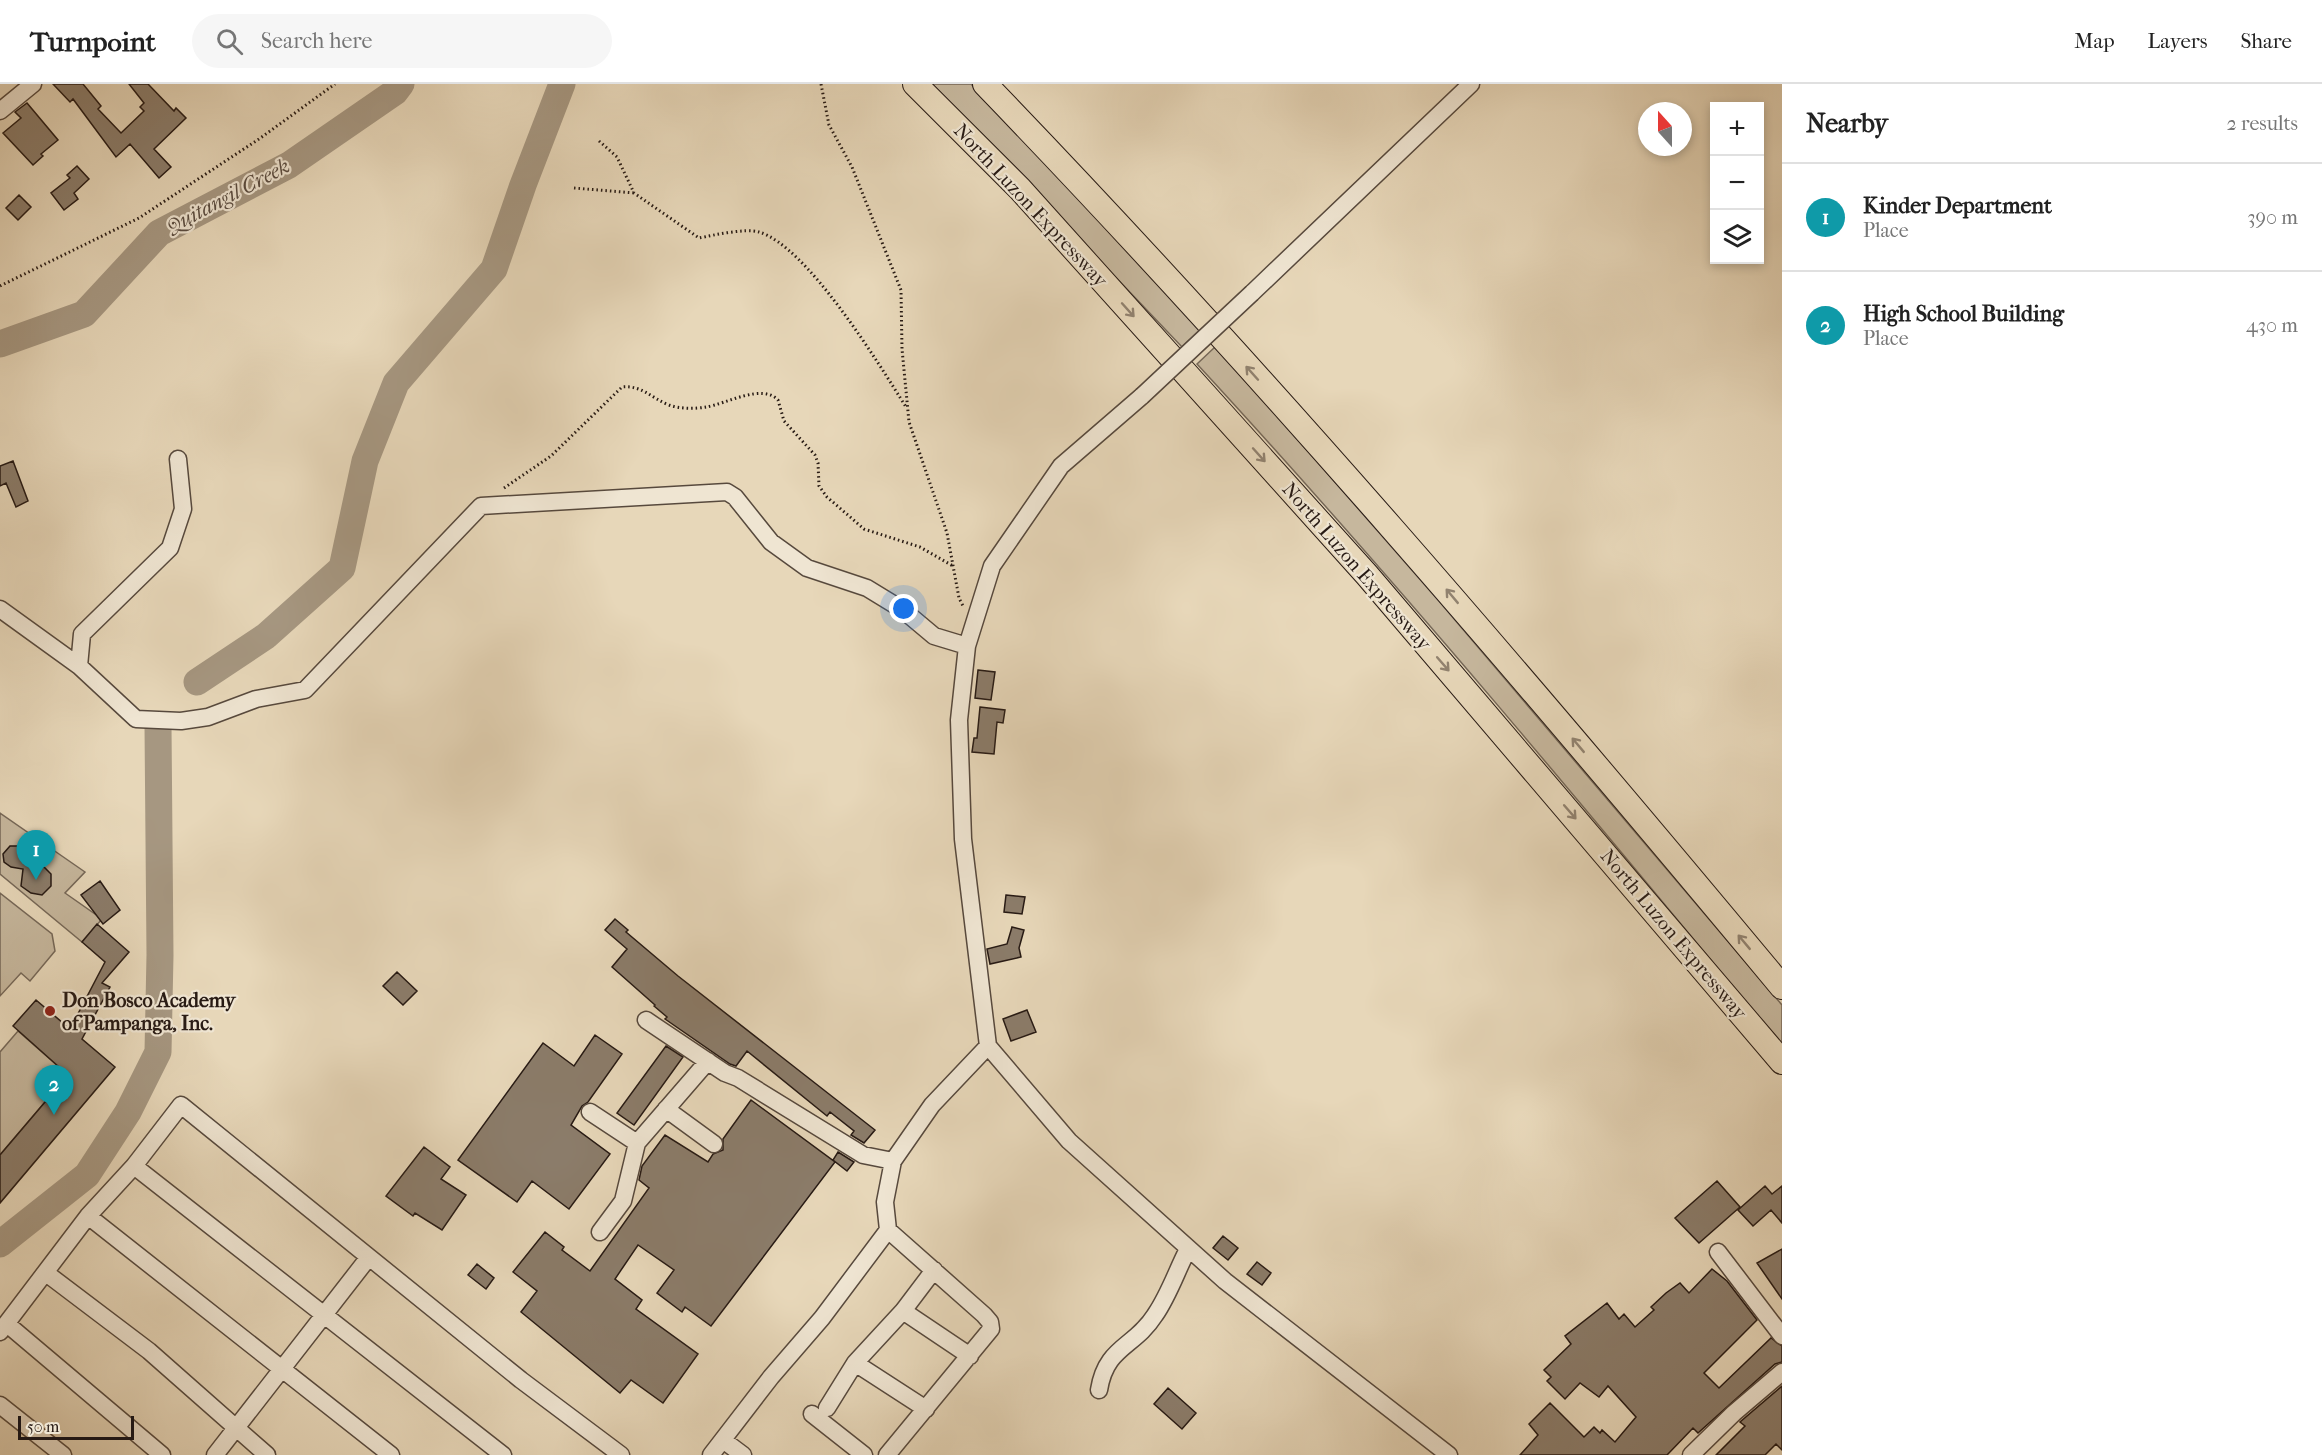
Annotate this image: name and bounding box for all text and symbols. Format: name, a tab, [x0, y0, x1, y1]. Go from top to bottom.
search box	[192, 14, 612, 68]
text: Turnpoint	[30, 25, 156, 58]
icon: search	[213, 25, 246, 58]
text: Search here	[261, 28, 372, 54]
text: Map	[2074, 29, 2115, 53]
text: Layers	[2148, 29, 2207, 53]
text: Share	[2240, 29, 2292, 53]
north arrow	[1638, 102, 1692, 156]
map controls	[1710, 102, 1764, 264]
button: +	[1710, 102, 1764, 156]
text: Nearby	[1806, 108, 1888, 139]
text: 2 results	[2227, 112, 2298, 135]
street label: North Luzon Expressway	[949, 119, 1113, 293]
water label: Quitangil Creek	[161, 153, 294, 240]
button: −	[1710, 156, 1764, 210]
text: Kinder Department	[1863, 193, 2052, 219]
text: 1	[1822, 206, 1829, 229]
text: 390 m	[2247, 206, 2298, 229]
button: layers	[1710, 210, 1764, 264]
text: Place	[1863, 219, 1909, 242]
text: High School Building	[1863, 301, 2064, 327]
one-way arrow	[1121, 302, 1135, 317]
text: 2	[1820, 314, 1831, 337]
text: 430 m	[2246, 314, 2298, 337]
text: Place	[1863, 327, 1909, 350]
one-way arrow	[1245, 365, 1259, 380]
one-way arrow	[1252, 447, 1266, 462]
street label: North Luzon Expressway	[1277, 478, 1437, 656]
one-way arrow	[1445, 589, 1459, 604]
your location	[889, 594, 918, 623]
one-way arrow	[1436, 656, 1450, 671]
one-way arrow	[1571, 737, 1584, 753]
one-way arrow	[1563, 804, 1577, 819]
pin: 1	[16, 830, 56, 880]
street label: North Luzon Expressway	[1596, 845, 1752, 1025]
one-way arrow	[1737, 935, 1751, 950]
place label: Don Bosco Academy of Pampanga, Inc.	[62, 989, 237, 1035]
marker: Don Bosco Academy of Pampanga, Inc.	[43, 1004, 57, 1018]
pin: 2	[34, 1066, 74, 1115]
scale bar	[18, 1413, 134, 1440]
text: 50 m	[27, 1417, 59, 1436]

